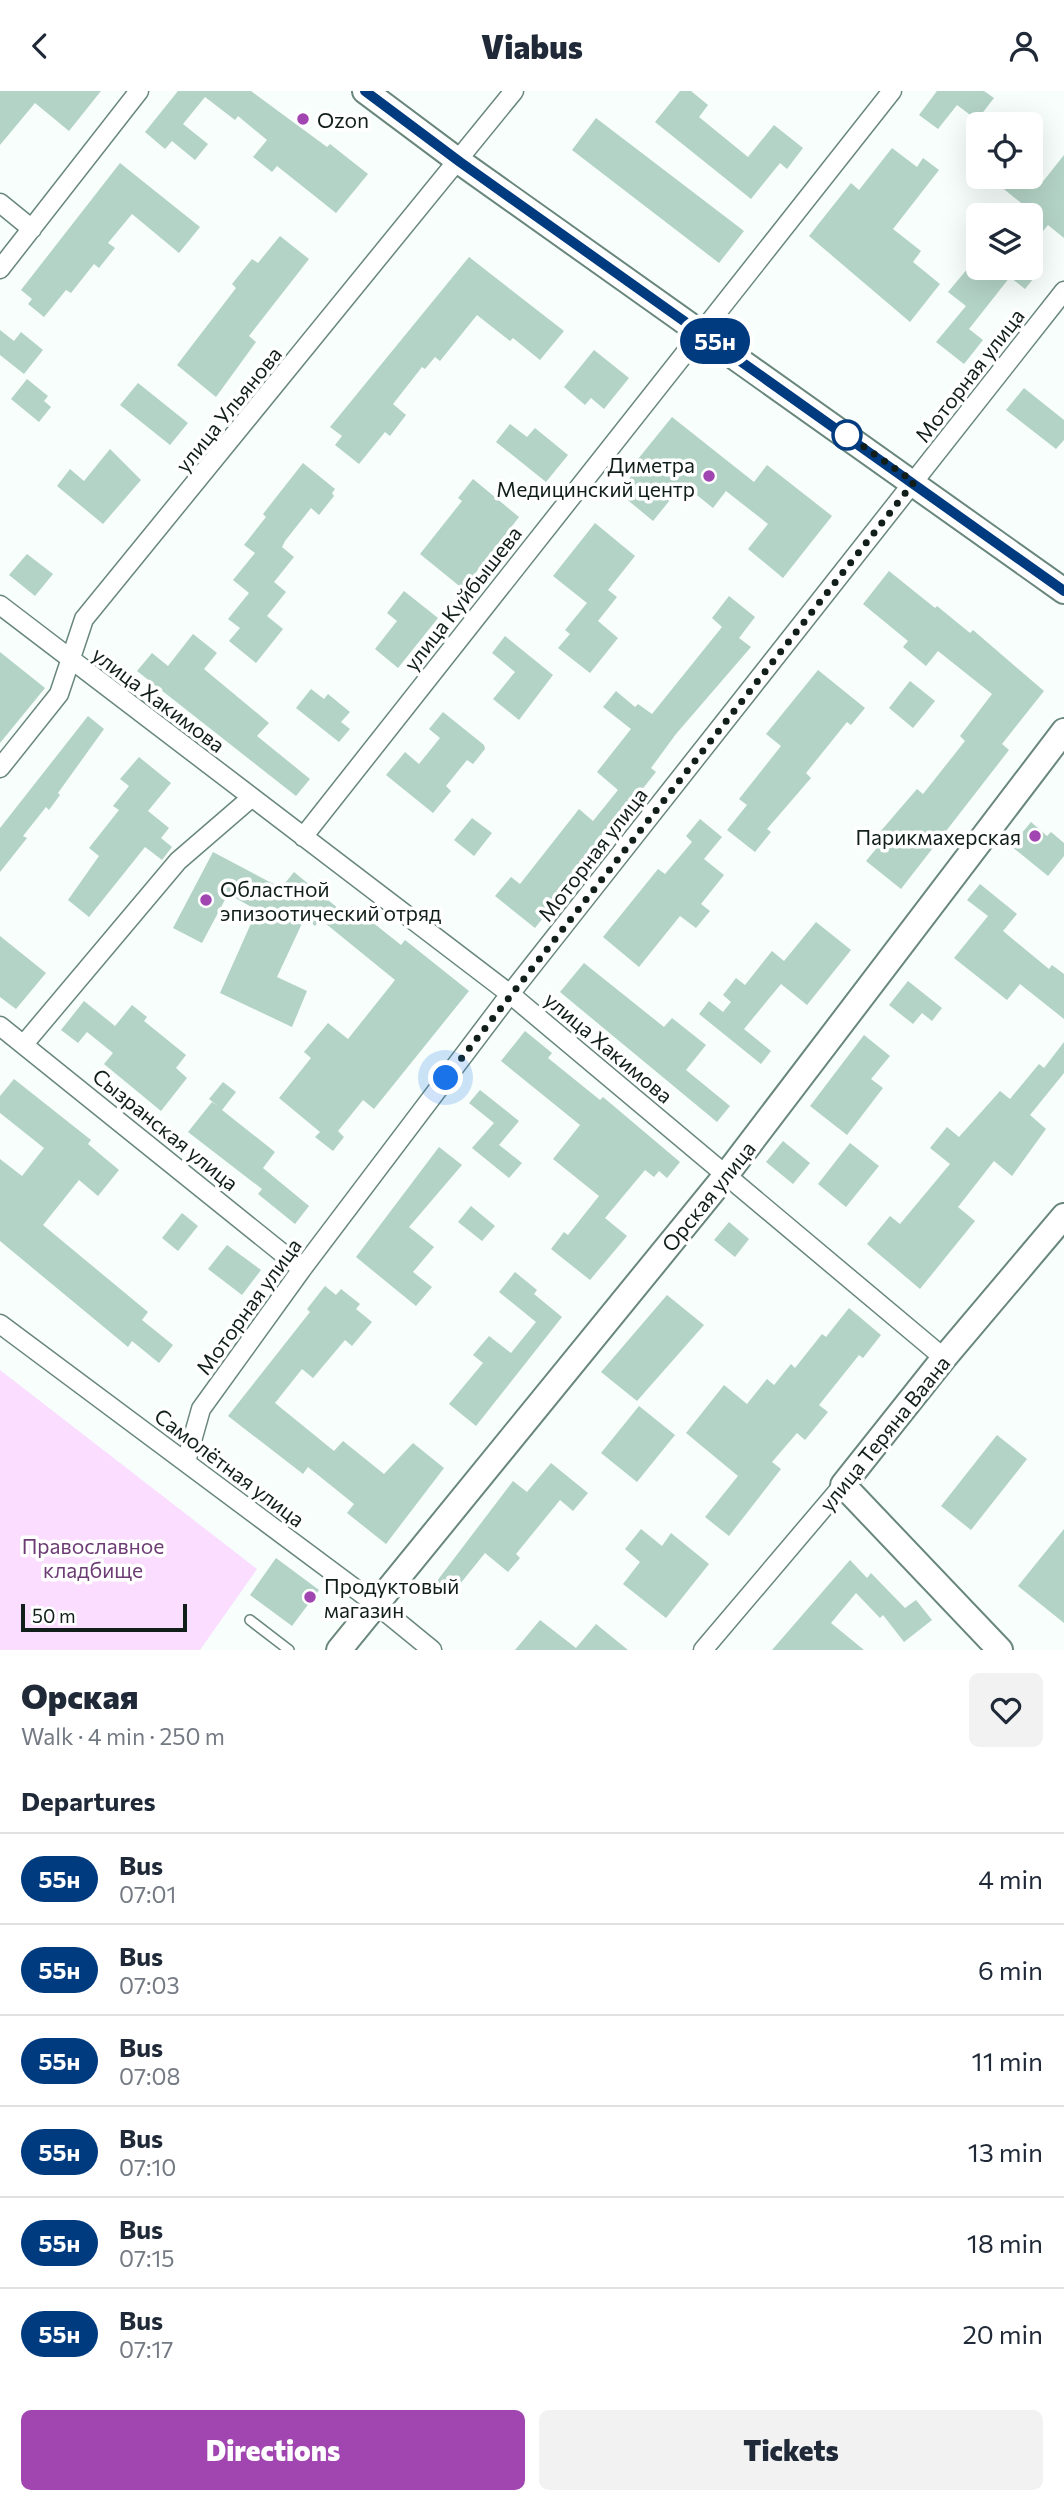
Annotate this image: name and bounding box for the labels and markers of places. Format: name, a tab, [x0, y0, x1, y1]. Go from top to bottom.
place label: Ozon	[317, 107, 369, 132]
marker: Ozon	[295, 111, 311, 127]
unlabelled marker	[832, 420, 862, 450]
place label: Диметра Медицинский центр	[496, 452, 695, 501]
marker: Диметра Медицинский центр	[701, 468, 717, 484]
place label: Парикмахерская	[855, 824, 1021, 849]
marker: Парикмахерская	[1027, 828, 1043, 844]
place label: Областной эпизоотический отряд	[220, 876, 441, 925]
marker: Областной эпизоотический отряд	[198, 892, 214, 908]
place label: Продуктовый магазин	[324, 1573, 459, 1622]
marker: Продуктовый магазин	[302, 1589, 318, 1605]

